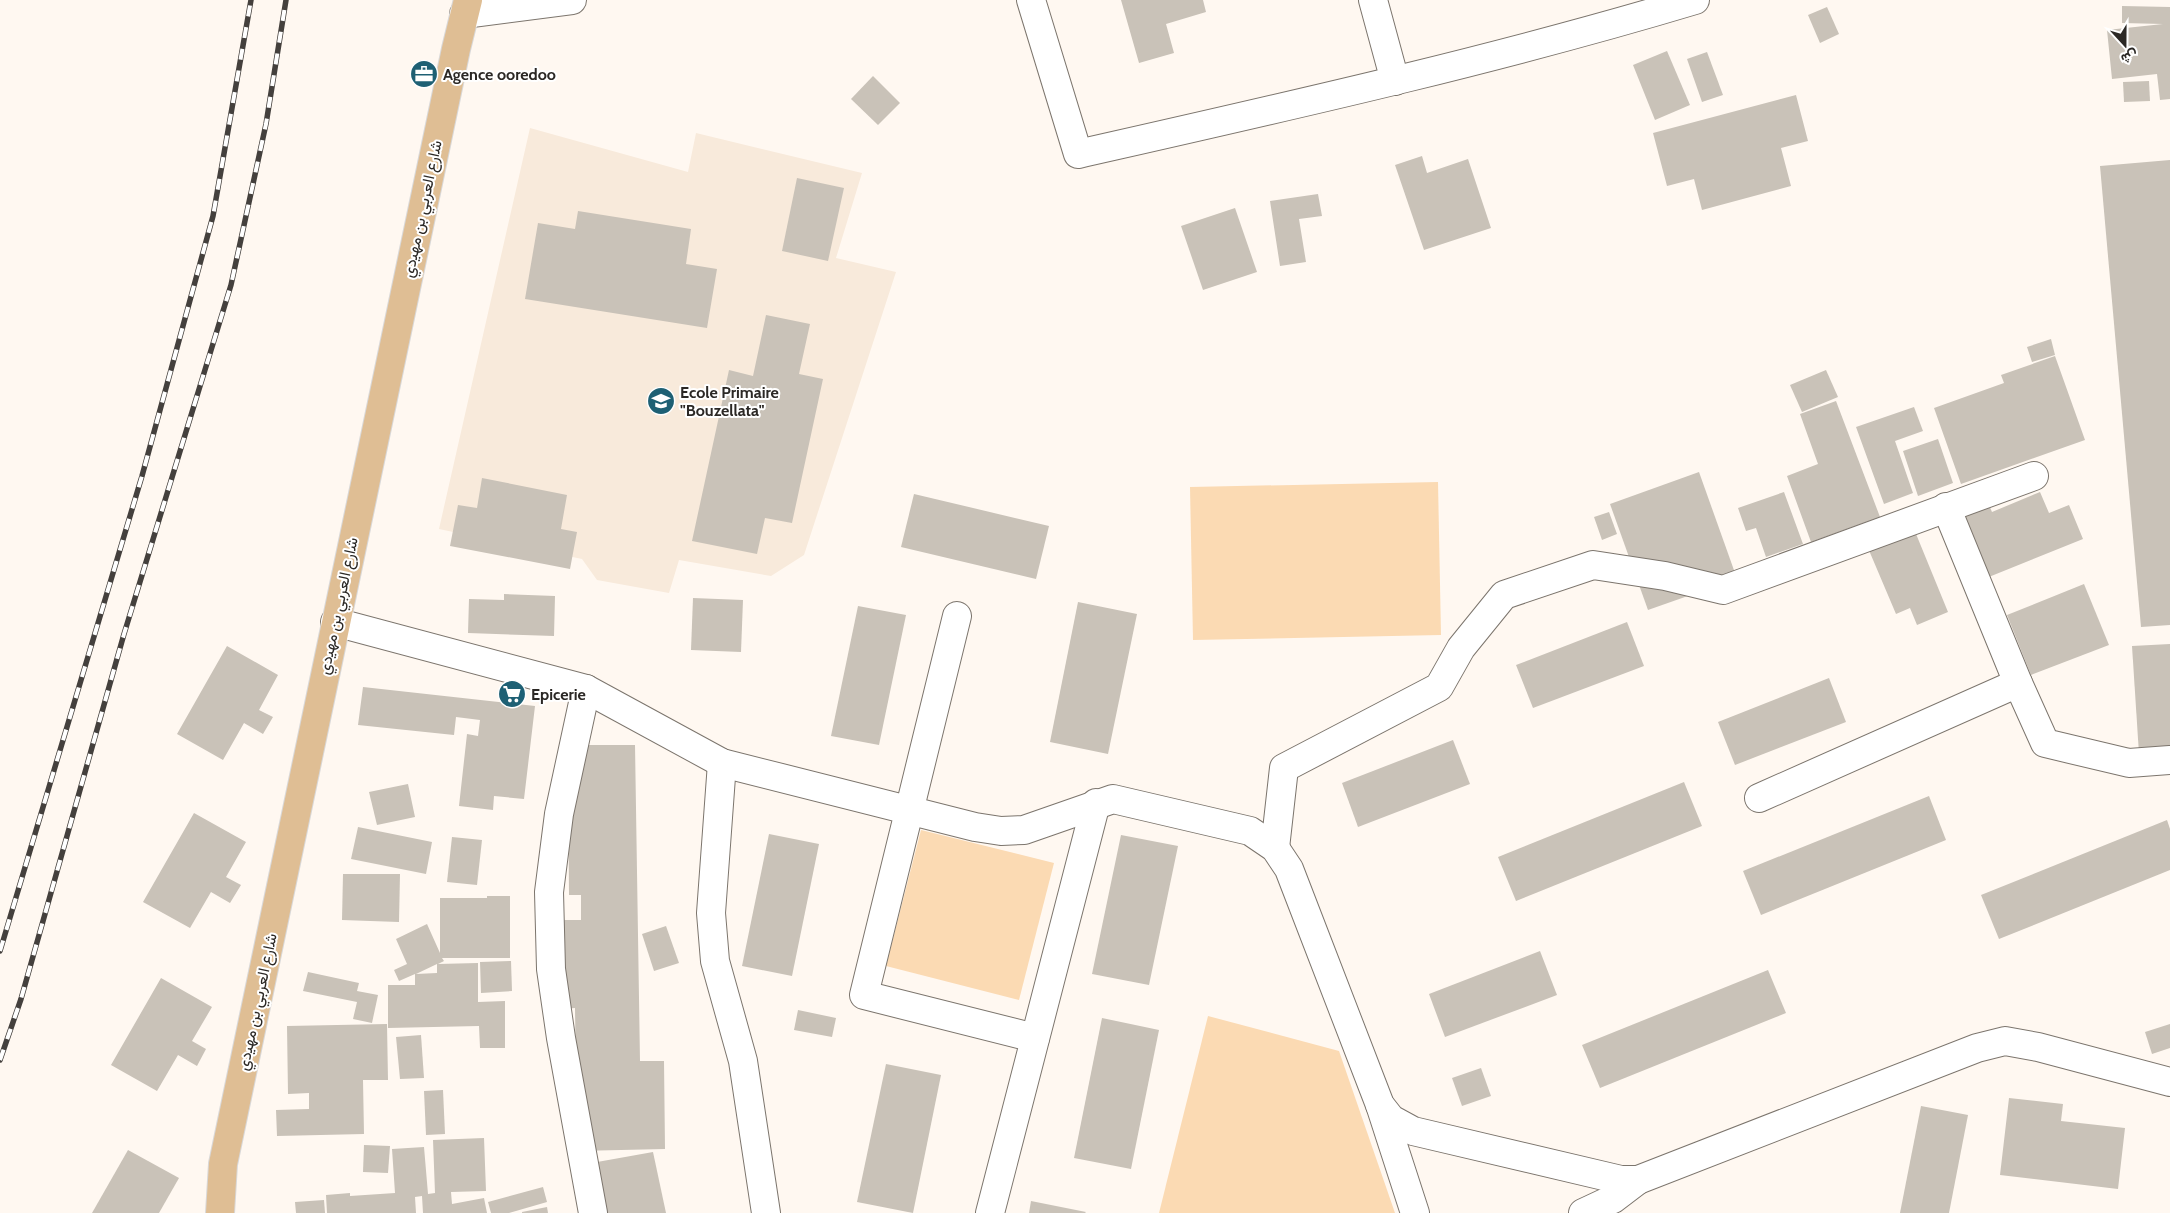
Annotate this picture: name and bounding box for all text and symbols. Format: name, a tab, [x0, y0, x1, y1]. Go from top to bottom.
north arrow	[2100, 20, 2150, 70]
text: ش	[2118, 46, 2141, 69]
office icon: Agence ooredoo	[409, 59, 439, 89]
place label: Agence ooredoo	[443, 65, 556, 84]
street label: ﺷﺍﺭﻉ ﺍﻟﻌﺮﺑﻲ ﺑﻦ ﻣﻬﻴﺩﻱ	[398, 139, 450, 280]
place label: Ecole Primaire "Bouzellata"	[680, 383, 779, 420]
school or university icon: Ecole Primaire "Bouzellata"	[646, 386, 676, 416]
street label: ﺷﺍﺭﻉ ﺍﻟﻌﺮﺑﻲ ﺑﻦ ﻣﻬﻴﺩﻱ	[314, 536, 366, 677]
supermarket icon: Epicerie	[497, 679, 527, 709]
place label: Epicerie	[531, 685, 586, 704]
street label: ﺷﺍﺭﻉ ﺍﻟﻌﺮﺑﻲ ﺑﻦ ﻣﻬﻴﺩﻱ	[233, 932, 285, 1073]

